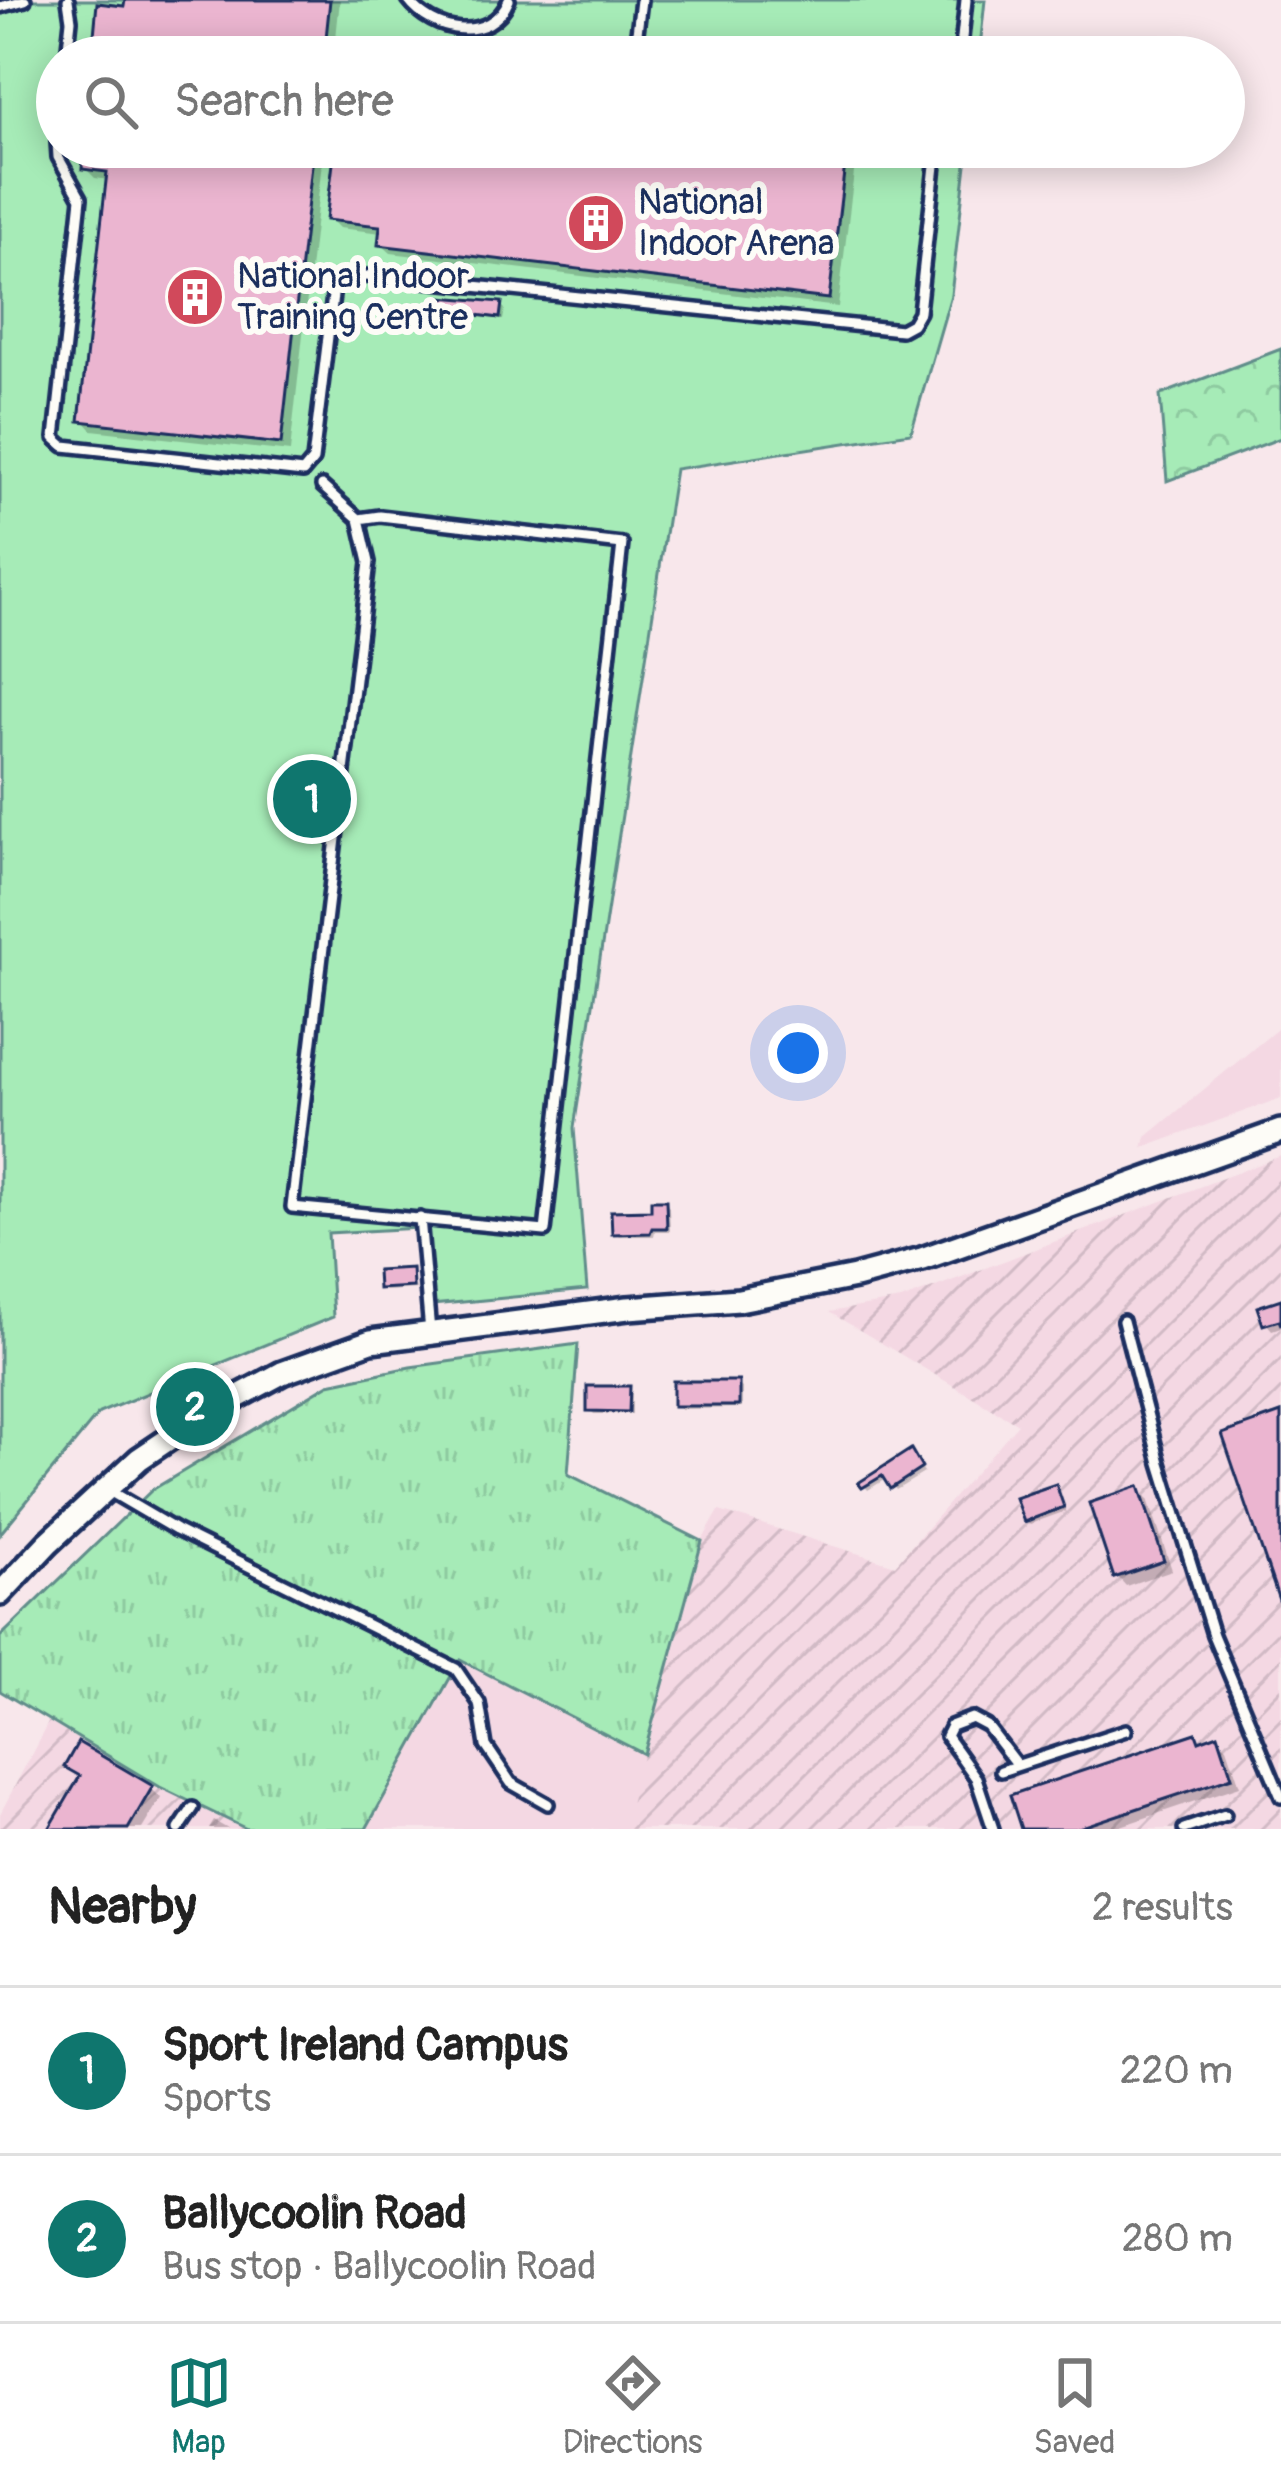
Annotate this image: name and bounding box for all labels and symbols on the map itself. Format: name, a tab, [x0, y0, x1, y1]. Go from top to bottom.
place label: National Indoor Arena	[638, 180, 834, 266]
building icon: National Indoor Arena	[565, 192, 627, 254]
place label: National Indoor Training Centre	[237, 254, 469, 340]
building icon: National Indoor Training Centre	[164, 266, 226, 328]
pin: 1	[273, 754, 351, 844]
your location	[768, 1023, 828, 1083]
pin: 2	[156, 1362, 234, 1452]

